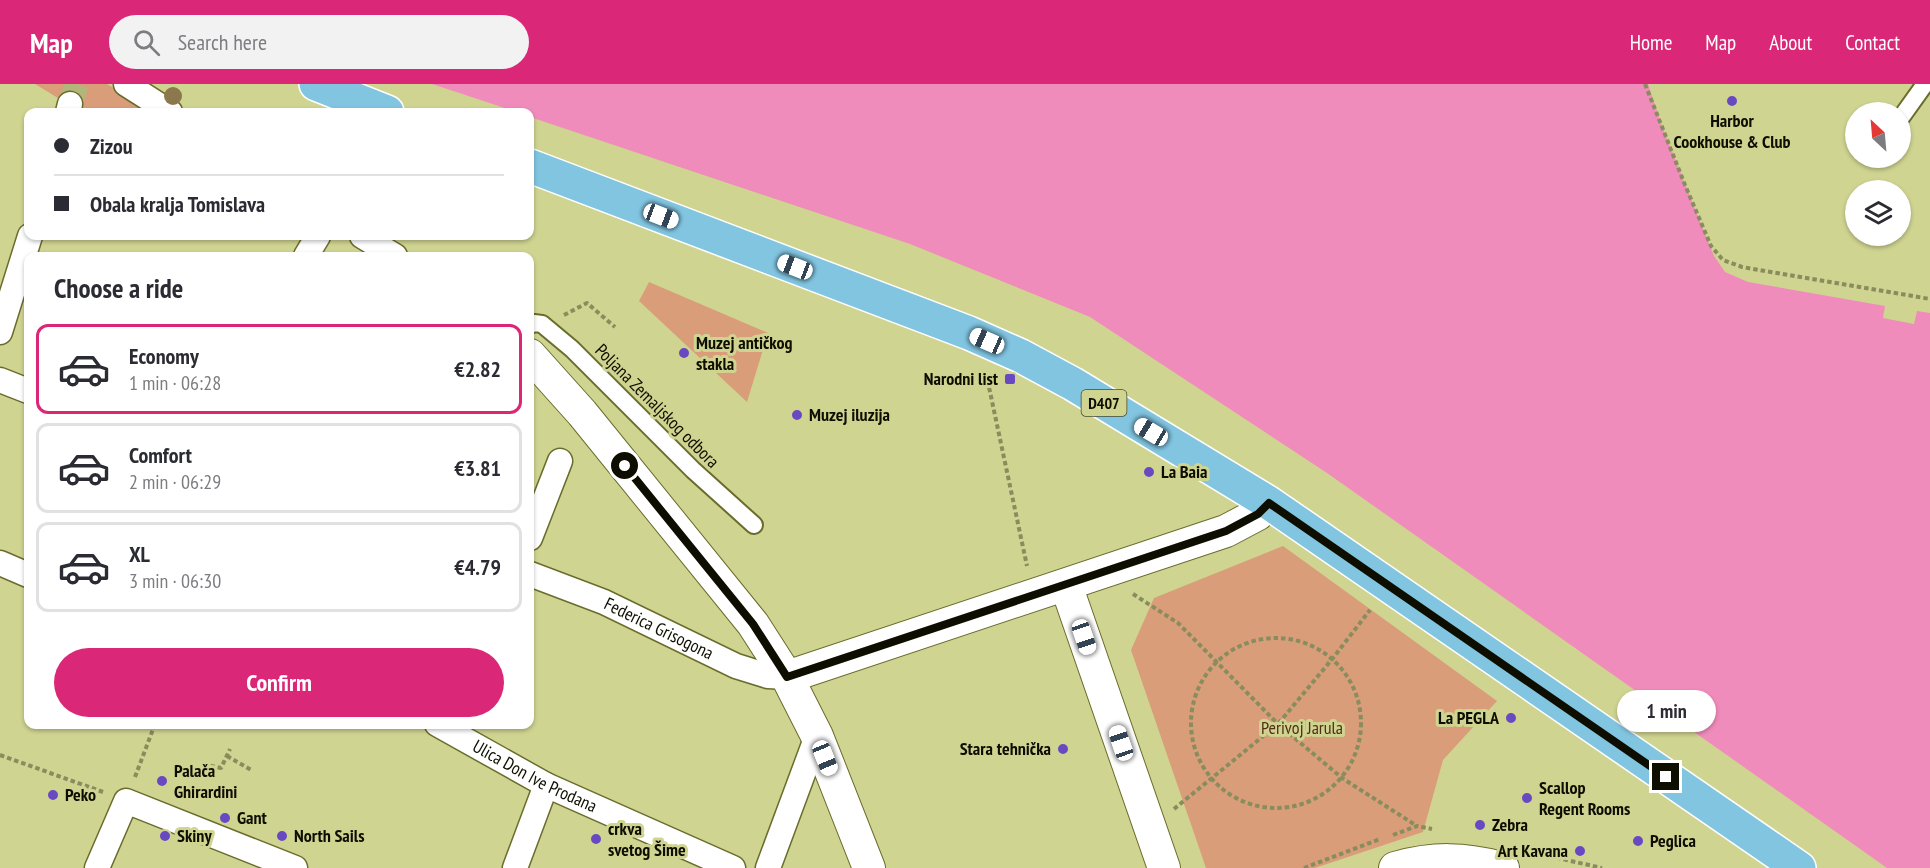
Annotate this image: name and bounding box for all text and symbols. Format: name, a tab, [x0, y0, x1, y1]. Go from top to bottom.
search box	[109, 15, 529, 69]
text: Map	[30, 24, 73, 61]
icon: search	[130, 26, 163, 59]
text: Search here	[178, 28, 267, 56]
text: Home	[1630, 29, 1672, 56]
text: Map	[1705, 29, 1736, 56]
text: About	[1769, 29, 1812, 56]
text: Contact	[1845, 29, 1900, 56]
marker: Harbor Cookhouse & Club	[1725, 94, 1739, 108]
north arrow	[1845, 102, 1911, 168]
map controls	[1845, 102, 1911, 246]
place label: Harbor Cookhouse & Club	[1673, 109, 1791, 153]
text: Zizou	[90, 132, 133, 160]
button: layers	[1845, 180, 1911, 246]
text: Obala kralja Tomislava	[90, 190, 265, 218]
car	[641, 201, 681, 231]
car	[775, 252, 815, 282]
text: Choose a ride	[54, 271, 183, 305]
car	[967, 325, 1007, 357]
place label: Muzej antičkog stakla	[696, 331, 793, 375]
street label: Poljana Zemaljskog odbora	[590, 339, 724, 473]
icon: car	[57, 342, 111, 396]
text: Economy	[129, 342, 199, 370]
marker: Muzej antičkog stakla	[677, 346, 691, 360]
text: €2.82	[454, 355, 501, 383]
place label: Narodni list	[924, 367, 999, 390]
text: 1 min · 06:28	[129, 370, 221, 396]
marker: Narodni list	[1003, 372, 1017, 386]
road number: D407	[1082, 390, 1126, 416]
place label: Muzej iluzija	[809, 403, 890, 426]
marker: Muzej iluzija	[790, 408, 804, 422]
car	[1131, 415, 1171, 449]
icon: car	[57, 441, 111, 495]
text: Comfort	[129, 441, 192, 469]
route start	[611, 452, 638, 479]
text: €3.81	[454, 454, 501, 482]
place label: La Baia	[1161, 460, 1208, 483]
marker: La Baia	[1142, 465, 1156, 479]
text: 2 min · 06:29	[129, 469, 221, 495]
icon: car	[57, 540, 111, 594]
text: XL	[129, 540, 150, 568]
text: €4.79	[454, 553, 501, 581]
text: 3 min · 06:30	[129, 568, 221, 594]
street label: Federica Grisogona	[601, 592, 717, 664]
car	[1070, 617, 1098, 657]
button: Confirm	[54, 648, 504, 717]
callout: 1 min	[1616, 690, 1716, 732]
text: 1 min	[1646, 698, 1687, 724]
place label: La PEGLA	[1438, 706, 1500, 729]
marker: La PEGLA	[1504, 711, 1518, 725]
park label: Perivoj Jarula	[1261, 716, 1343, 739]
car	[1107, 723, 1135, 763]
street label: Ulica Don Ive Prodana	[469, 734, 601, 817]
place label: Stara tehnička	[960, 737, 1051, 760]
car	[810, 738, 840, 778]
marker: Stara tehnička	[1056, 742, 1070, 756]
place label: Palača Ghirardini	[174, 759, 237, 803]
route end	[1652, 763, 1679, 790]
marker: Palača Ghirardini	[155, 774, 169, 788]
place label: Scallop Regent Rooms	[1539, 776, 1630, 820]
place label: Peko	[65, 783, 96, 806]
marker: Peko	[46, 788, 60, 802]
marker: Scallop Regent Rooms	[1520, 791, 1534, 805]
place label: Gant	[237, 806, 268, 829]
marker: Gant	[218, 811, 232, 825]
place label: Zebra	[1492, 813, 1528, 836]
place label: crkva svetog Šime	[608, 817, 686, 861]
marker: Zebra	[1473, 818, 1487, 832]
place label: Skiny	[177, 824, 212, 847]
place label: North Sails	[294, 824, 365, 847]
marker: Skiny	[158, 829, 172, 843]
marker: North Sails	[275, 829, 289, 843]
place label: Peglica	[1650, 829, 1696, 852]
marker: crkva svetog Šime	[589, 832, 603, 846]
marker: Peglica	[1631, 834, 1645, 848]
place label: Art Kavana	[1497, 839, 1568, 862]
marker: Art Kavana	[1573, 844, 1587, 858]

